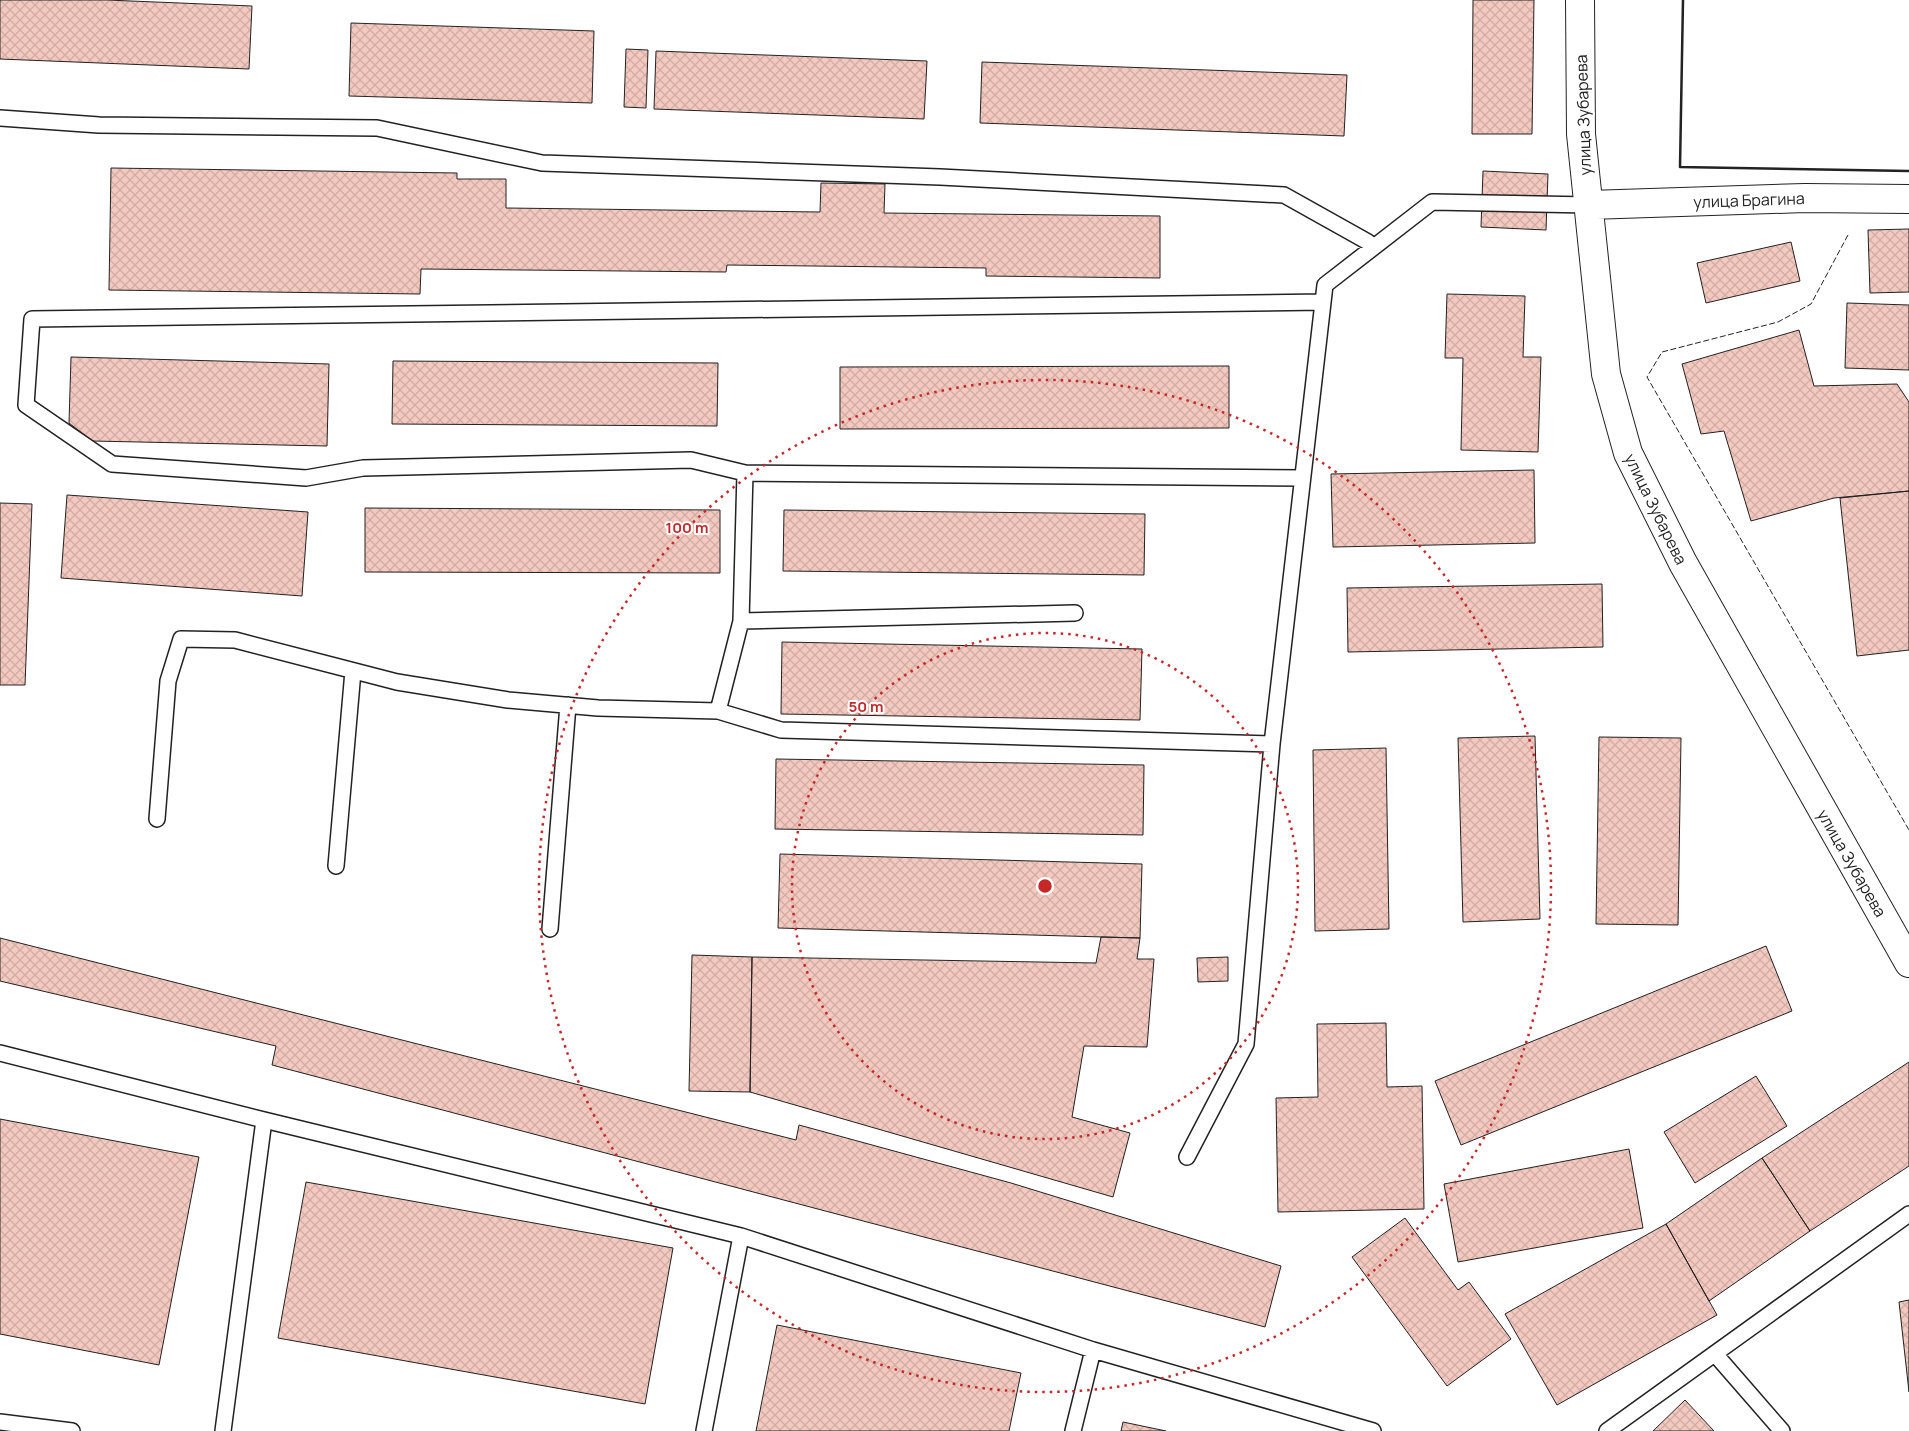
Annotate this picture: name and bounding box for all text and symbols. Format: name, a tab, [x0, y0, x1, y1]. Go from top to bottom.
street label: улица Зубарева	[1570, 54, 1596, 176]
street label: улица Брагина	[1693, 187, 1805, 213]
street label: улица Зубарева	[1620, 450, 1692, 568]
text: 100 m	[666, 517, 708, 538]
text: 50 m	[848, 696, 884, 717]
street label: улица Зубарева	[1812, 805, 1892, 921]
centre of rings	[1036, 877, 1054, 895]

